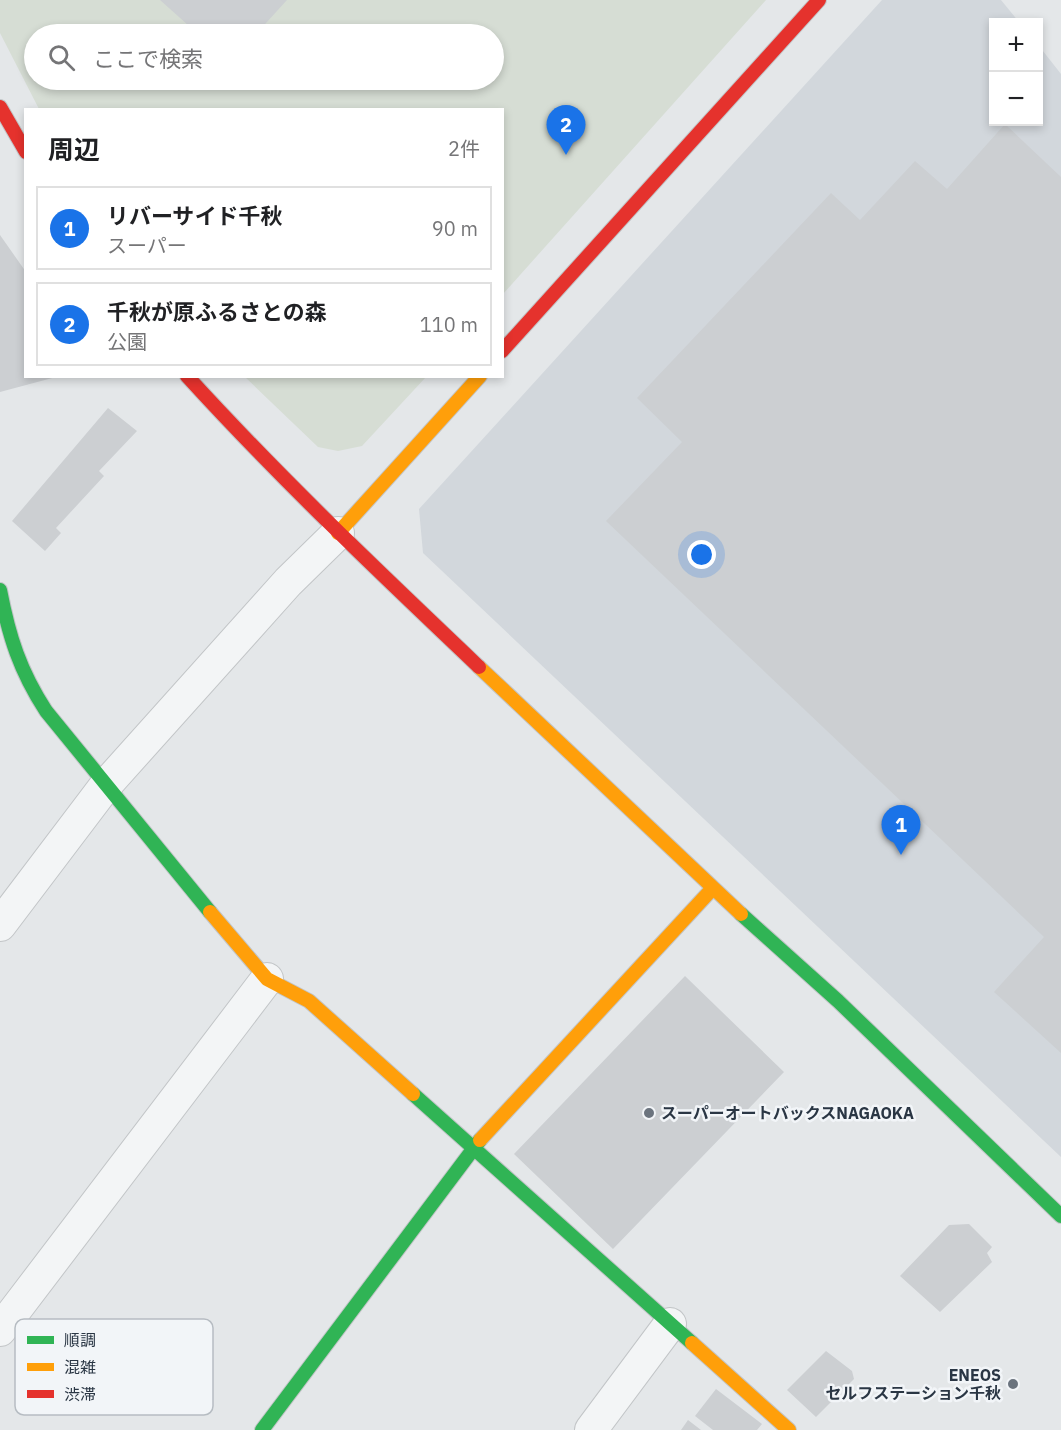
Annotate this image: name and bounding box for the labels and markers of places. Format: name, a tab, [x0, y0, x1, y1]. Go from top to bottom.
pin: 2	[546, 106, 586, 155]
pin: 1	[882, 806, 920, 855]
place label: スーパーオートバックスNAGAOKA	[661, 1103, 914, 1123]
marker: スーパーオートバックスNAGAOKA	[642, 1106, 656, 1120]
place label: ENEOS セルフステーション千秋	[825, 1365, 1001, 1403]
marker: ENEOS セルフステーション千秋	[1006, 1377, 1020, 1391]

